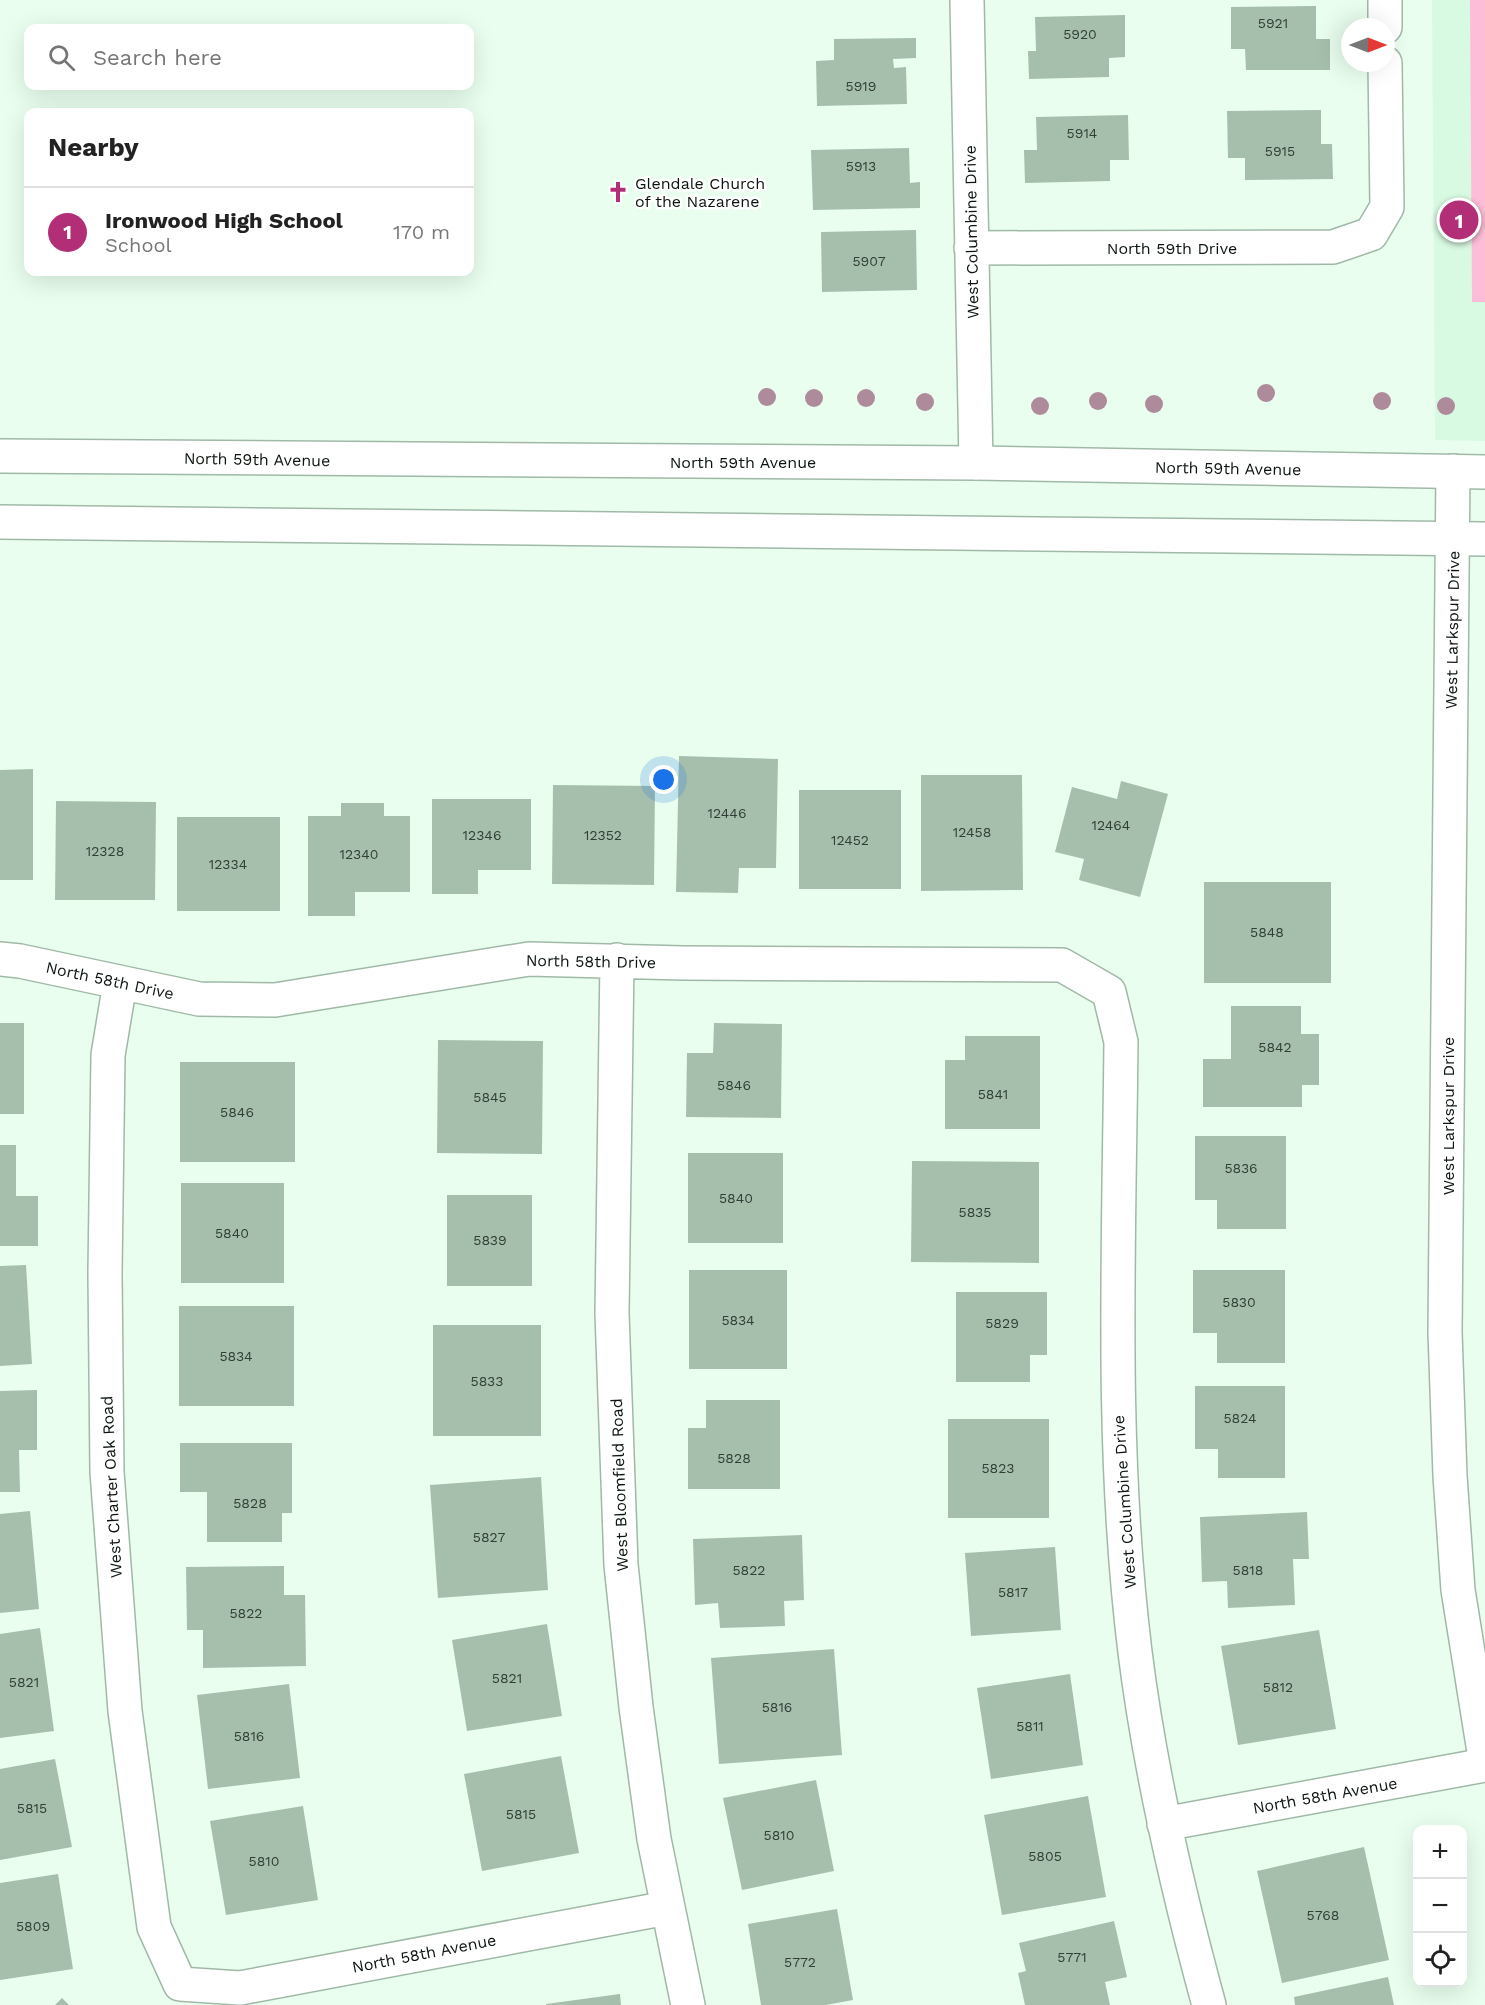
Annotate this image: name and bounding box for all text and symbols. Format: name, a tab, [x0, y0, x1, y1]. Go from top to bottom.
house number: 5921	[1258, 15, 1288, 31]
north arrow	[1341, 18, 1395, 72]
search box	[24, 24, 474, 90]
house number: 5920	[1063, 26, 1097, 42]
icon: search	[45, 41, 78, 74]
text: Search here	[93, 45, 222, 70]
house number: 5919	[846, 78, 876, 94]
house number: 5914	[1067, 125, 1097, 141]
text: Nearby	[48, 132, 139, 162]
house number: 5915	[1265, 143, 1295, 159]
street label: West Columbine Drive	[960, 145, 983, 319]
house number: 5913	[846, 158, 876, 174]
place label: Glendale Church of the Nazarene	[635, 174, 765, 211]
church icon: Glendale Church of the Nazarene	[606, 180, 630, 204]
pin: 1	[1440, 198, 1478, 242]
text: Ironwood High School	[105, 208, 343, 233]
text: 1	[63, 220, 72, 244]
text: 170 m	[393, 220, 450, 244]
text: School	[105, 233, 172, 257]
street label: North 59th Drive	[1107, 239, 1237, 258]
house number: 5907	[852, 253, 886, 269]
street label: North 59th Avenue	[184, 449, 330, 470]
street label: North 59th Avenue	[670, 453, 816, 472]
street label: North 59th Avenue	[1155, 458, 1301, 479]
street label: West Larkspur Drive	[1442, 551, 1463, 709]
your location	[649, 765, 678, 794]
house number: 12446	[708, 805, 746, 821]
house number: 12464	[1092, 817, 1130, 833]
house number: 12458	[953, 824, 991, 840]
house number: 12346	[463, 827, 501, 843]
house number: 12352	[584, 827, 622, 843]
house number: 12452	[831, 832, 869, 848]
house number: 12328	[86, 843, 124, 859]
house number: 12340	[339, 846, 379, 862]
house number: 12334	[209, 856, 247, 872]
house number: 5848	[1250, 924, 1284, 940]
street label: North 58th Drive	[526, 951, 656, 972]
street label: North 58th Drive	[44, 958, 176, 1003]
street label: West Larkspur Drive	[1439, 1037, 1458, 1195]
house number: 5842	[1258, 1039, 1292, 1055]
house number: 5846	[717, 1077, 751, 1093]
house number: 5841	[978, 1086, 1008, 1102]
house number: 5845	[473, 1089, 507, 1105]
house number: 5846	[220, 1104, 254, 1120]
house number: 5836	[1224, 1160, 1258, 1176]
house number: 5840	[719, 1190, 753, 1206]
house number: 5835	[959, 1204, 991, 1220]
house number: 5840	[215, 1225, 249, 1241]
house number: 5839	[473, 1232, 507, 1248]
house number: 5830	[1222, 1294, 1256, 1310]
house number: 5834	[721, 1312, 755, 1328]
house number: 5829	[985, 1315, 1019, 1331]
house number: 5834	[219, 1348, 253, 1364]
house number: 5833	[471, 1373, 503, 1389]
street label: West Charter Oak Road	[97, 1395, 126, 1579]
street label: West Bloomfield Road	[607, 1398, 632, 1572]
house number: 5824	[1223, 1410, 1257, 1426]
street label: West Columbine Drive	[1109, 1415, 1140, 1589]
house number: 5828	[717, 1450, 751, 1466]
house number: 5823	[981, 1460, 1015, 1476]
house number: 5828	[233, 1495, 267, 1511]
house number: 5827	[473, 1529, 505, 1545]
house number: 5822	[732, 1562, 766, 1578]
house number: 5818	[1233, 1562, 1263, 1578]
house number: 5817	[998, 1584, 1028, 1600]
house number: 5822	[229, 1605, 263, 1621]
house number: 5821	[492, 1670, 522, 1686]
house number: 5821	[9, 1674, 39, 1690]
house number: 5812	[1263, 1679, 1293, 1695]
house number: 5816	[762, 1699, 792, 1715]
house number: 5811	[1016, 1718, 1044, 1734]
house number: 5816	[234, 1728, 264, 1744]
street label: North 58th Avenue	[1251, 1773, 1399, 1818]
house number: 5815	[17, 1800, 47, 1816]
house number: 5815	[506, 1806, 536, 1822]
map controls	[1413, 1825, 1467, 1987]
button: +	[1413, 1825, 1467, 1879]
house number: 5810	[764, 1827, 794, 1843]
house number: 5805	[1028, 1848, 1062, 1864]
house number: 5810	[249, 1853, 279, 1869]
button: −	[1413, 1879, 1467, 1933]
house number: 5768	[1307, 1907, 1339, 1923]
house number: 5809	[16, 1918, 50, 1934]
street label: North 58th Avenue	[350, 1930, 498, 1977]
button: locate	[1413, 1933, 1467, 1987]
house number: 5771	[1057, 1949, 1087, 1965]
house number: 5772	[784, 1954, 816, 1970]

